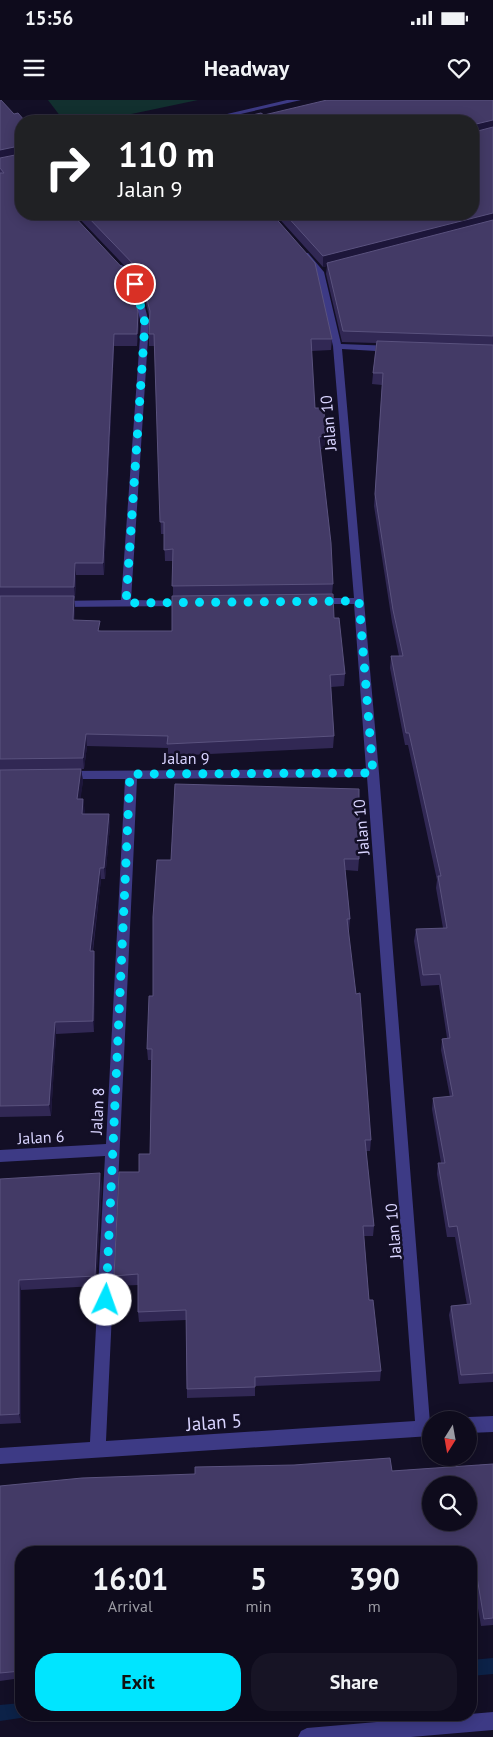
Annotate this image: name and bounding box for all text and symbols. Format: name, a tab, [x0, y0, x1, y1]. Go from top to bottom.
text: 15:56	[25, 6, 73, 30]
icon: menu	[20, 54, 48, 82]
text: Headway	[204, 54, 289, 82]
icon: heart	[445, 54, 473, 82]
text: 110 m	[118, 131, 215, 177]
icon: right	[35, 135, 100, 200]
text: Jalan 9	[118, 175, 183, 203]
pin	[114, 263, 156, 305]
icon: arrive	[121, 270, 149, 298]
street label: Jalan 10	[316, 394, 340, 453]
street label: Jalan 9	[162, 748, 209, 768]
street label: Jalan 10	[349, 798, 373, 857]
street label: Jalan 8	[86, 1087, 108, 1136]
street label: Jalan 6	[16, 1126, 65, 1148]
street label: Jalan 10	[381, 1202, 405, 1261]
position arrow	[79, 1273, 131, 1325]
street label: Jalan 5	[184, 1408, 243, 1436]
north arrow	[422, 1411, 478, 1466]
map controls	[422, 1411, 477, 1531]
button: search	[422, 1476, 477, 1531]
text: 16:01	[92, 1559, 168, 1598]
text: 5	[250, 1559, 267, 1598]
text: 390	[349, 1559, 400, 1598]
text: Arrival	[108, 1596, 153, 1616]
text: min	[246, 1596, 272, 1616]
text: m	[368, 1596, 381, 1616]
button: Exit	[35, 1653, 241, 1711]
button: Share	[251, 1653, 457, 1711]

